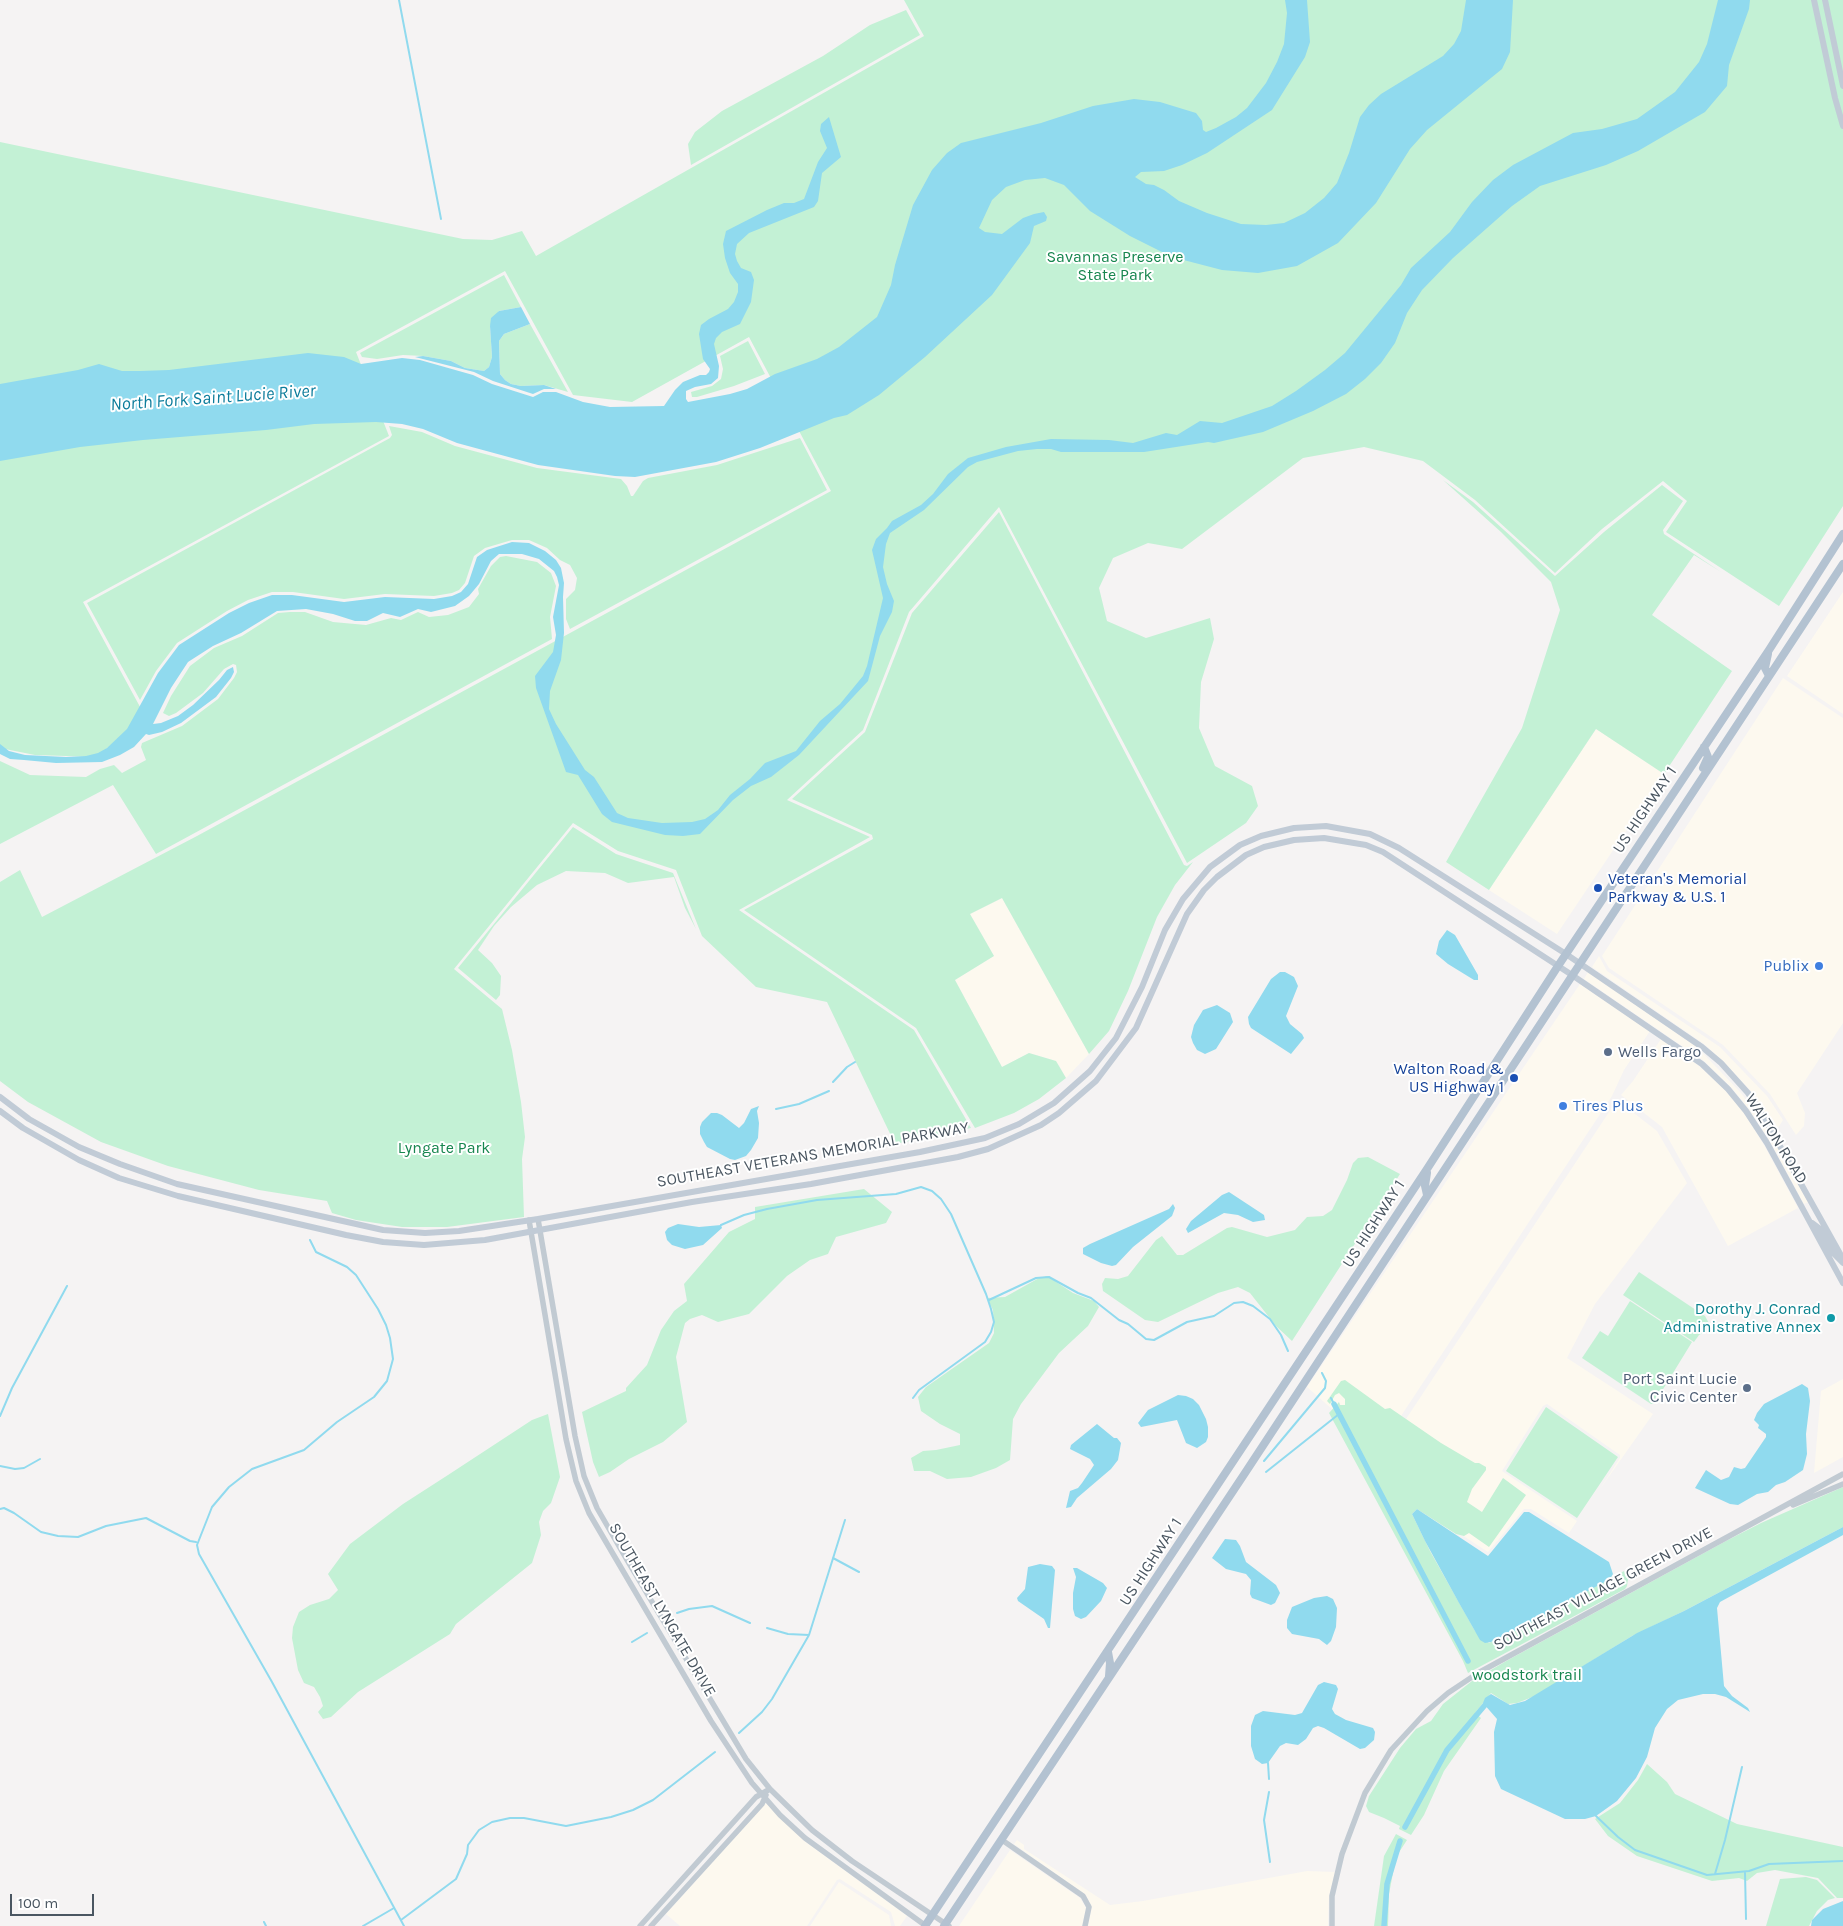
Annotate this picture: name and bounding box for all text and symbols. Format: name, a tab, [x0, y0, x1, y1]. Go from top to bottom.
park label: Savannas Preserve State Park	[1046, 247, 1184, 285]
water label: North Fork Saint Lucie River	[110, 380, 316, 416]
street label: US HIGHWAY 1	[1609, 763, 1681, 857]
place label: Veteran's Memorial Parkway & U.S. 1	[1608, 869, 1747, 907]
marker: Veteran's Memorial Parkway & U.S. 1	[1592, 882, 1604, 894]
place label: Publix	[1764, 956, 1809, 976]
marker: Publix	[1813, 960, 1825, 972]
place label: Wells Fargo	[1618, 1042, 1701, 1062]
marker: Wells Fargo	[1602, 1046, 1614, 1058]
place label: Walton Road & US Highway 1	[1393, 1059, 1504, 1097]
marker: Walton Road & US Highway 1	[1508, 1072, 1520, 1084]
street label: WALTON ROAD	[1741, 1090, 1811, 1188]
place label: Tires Plus	[1573, 1096, 1643, 1116]
marker: Tires Plus	[1557, 1100, 1569, 1112]
street label: SOUTHEAST VETERANS MEMORIAL PARKWAY	[655, 1118, 971, 1192]
park label: Lyngate Park	[398, 1138, 490, 1158]
street label: US HIGHWAY 1	[1339, 1177, 1409, 1271]
place label: Dorothy J. Conrad Administrative Annex	[1663, 1299, 1821, 1337]
marker: Dorothy J. Conrad Administrative Annex	[1825, 1312, 1837, 1324]
place label: Port Saint Lucie Civic Center	[1623, 1369, 1737, 1407]
marker: Port Saint Lucie Civic Center	[1741, 1382, 1753, 1394]
street label: US HIGHWAY 1	[1116, 1515, 1186, 1609]
street label: SOUTHEAST LYNGATE DRIVE	[604, 1520, 720, 1700]
street label: SOUTHEAST VILLAGE GREEN DRIVE	[1490, 1523, 1716, 1655]
park label: woodstork trail	[1472, 1665, 1582, 1685]
scale bar	[12, 1884, 96, 1916]
text: 100 m	[18, 1894, 58, 1912]

